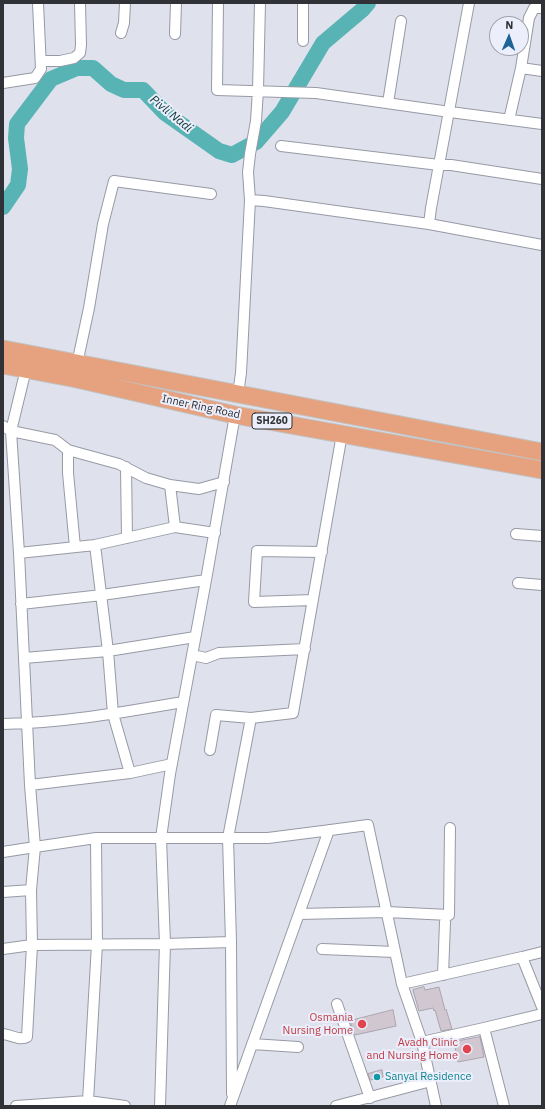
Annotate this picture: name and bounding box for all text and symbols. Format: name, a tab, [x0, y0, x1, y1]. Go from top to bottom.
north arrow	[489, 16, 529, 56]
text: N	[505, 18, 514, 32]
water label: Pivli Nadi	[147, 92, 195, 136]
street label: Inner Ring Road	[161, 392, 241, 422]
road number: SH260	[252, 413, 292, 429]
place label: Osmania Nursing Home	[283, 1011, 353, 1037]
marker: Osmania Nursing Home	[356, 1018, 368, 1030]
place label: Avadh Clinic and Nursing Home	[367, 1036, 458, 1062]
marker: Avadh Clinic and Nursing Home	[461, 1043, 473, 1055]
place label: Sanyal Residence	[385, 1070, 471, 1084]
marker: Sanyal Residence	[372, 1072, 382, 1082]

